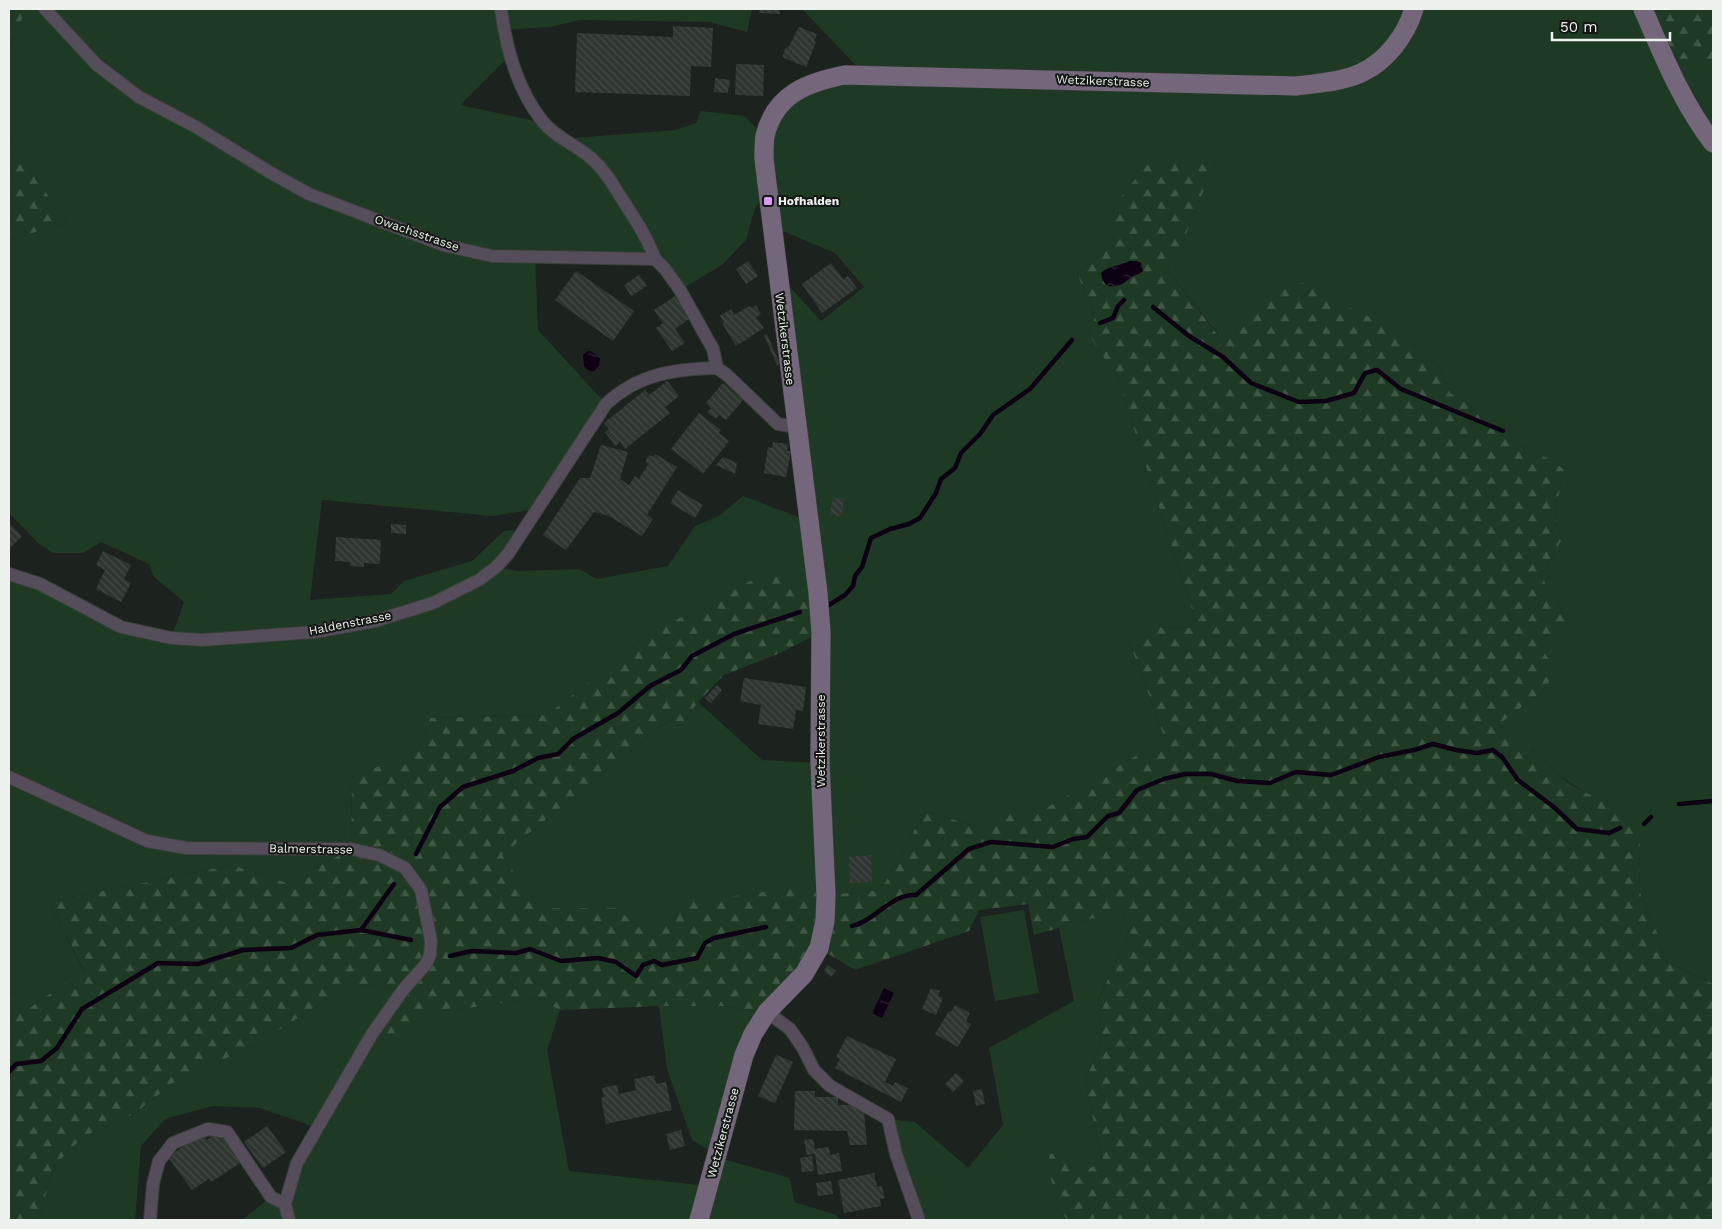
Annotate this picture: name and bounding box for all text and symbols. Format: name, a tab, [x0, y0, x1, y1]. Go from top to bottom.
scale bar	[1552, 10, 1670, 42]
text: 50 m	[1560, 18, 1597, 36]
street label: Wetzikerstrasse	[1056, 72, 1150, 90]
place label: Hofhalden	[778, 194, 839, 208]
marker: Hofhalden	[762, 195, 774, 207]
street label: Owachsstrasse	[373, 212, 461, 254]
street label: Wetzikerstrasse	[772, 292, 798, 386]
street label: Haldenstrasse	[308, 608, 392, 638]
street label: Wetzikerstrasse	[814, 694, 828, 788]
street label: Balmerstrasse	[269, 841, 353, 857]
street label: Wetzikerstrasse	[704, 1086, 742, 1180]

